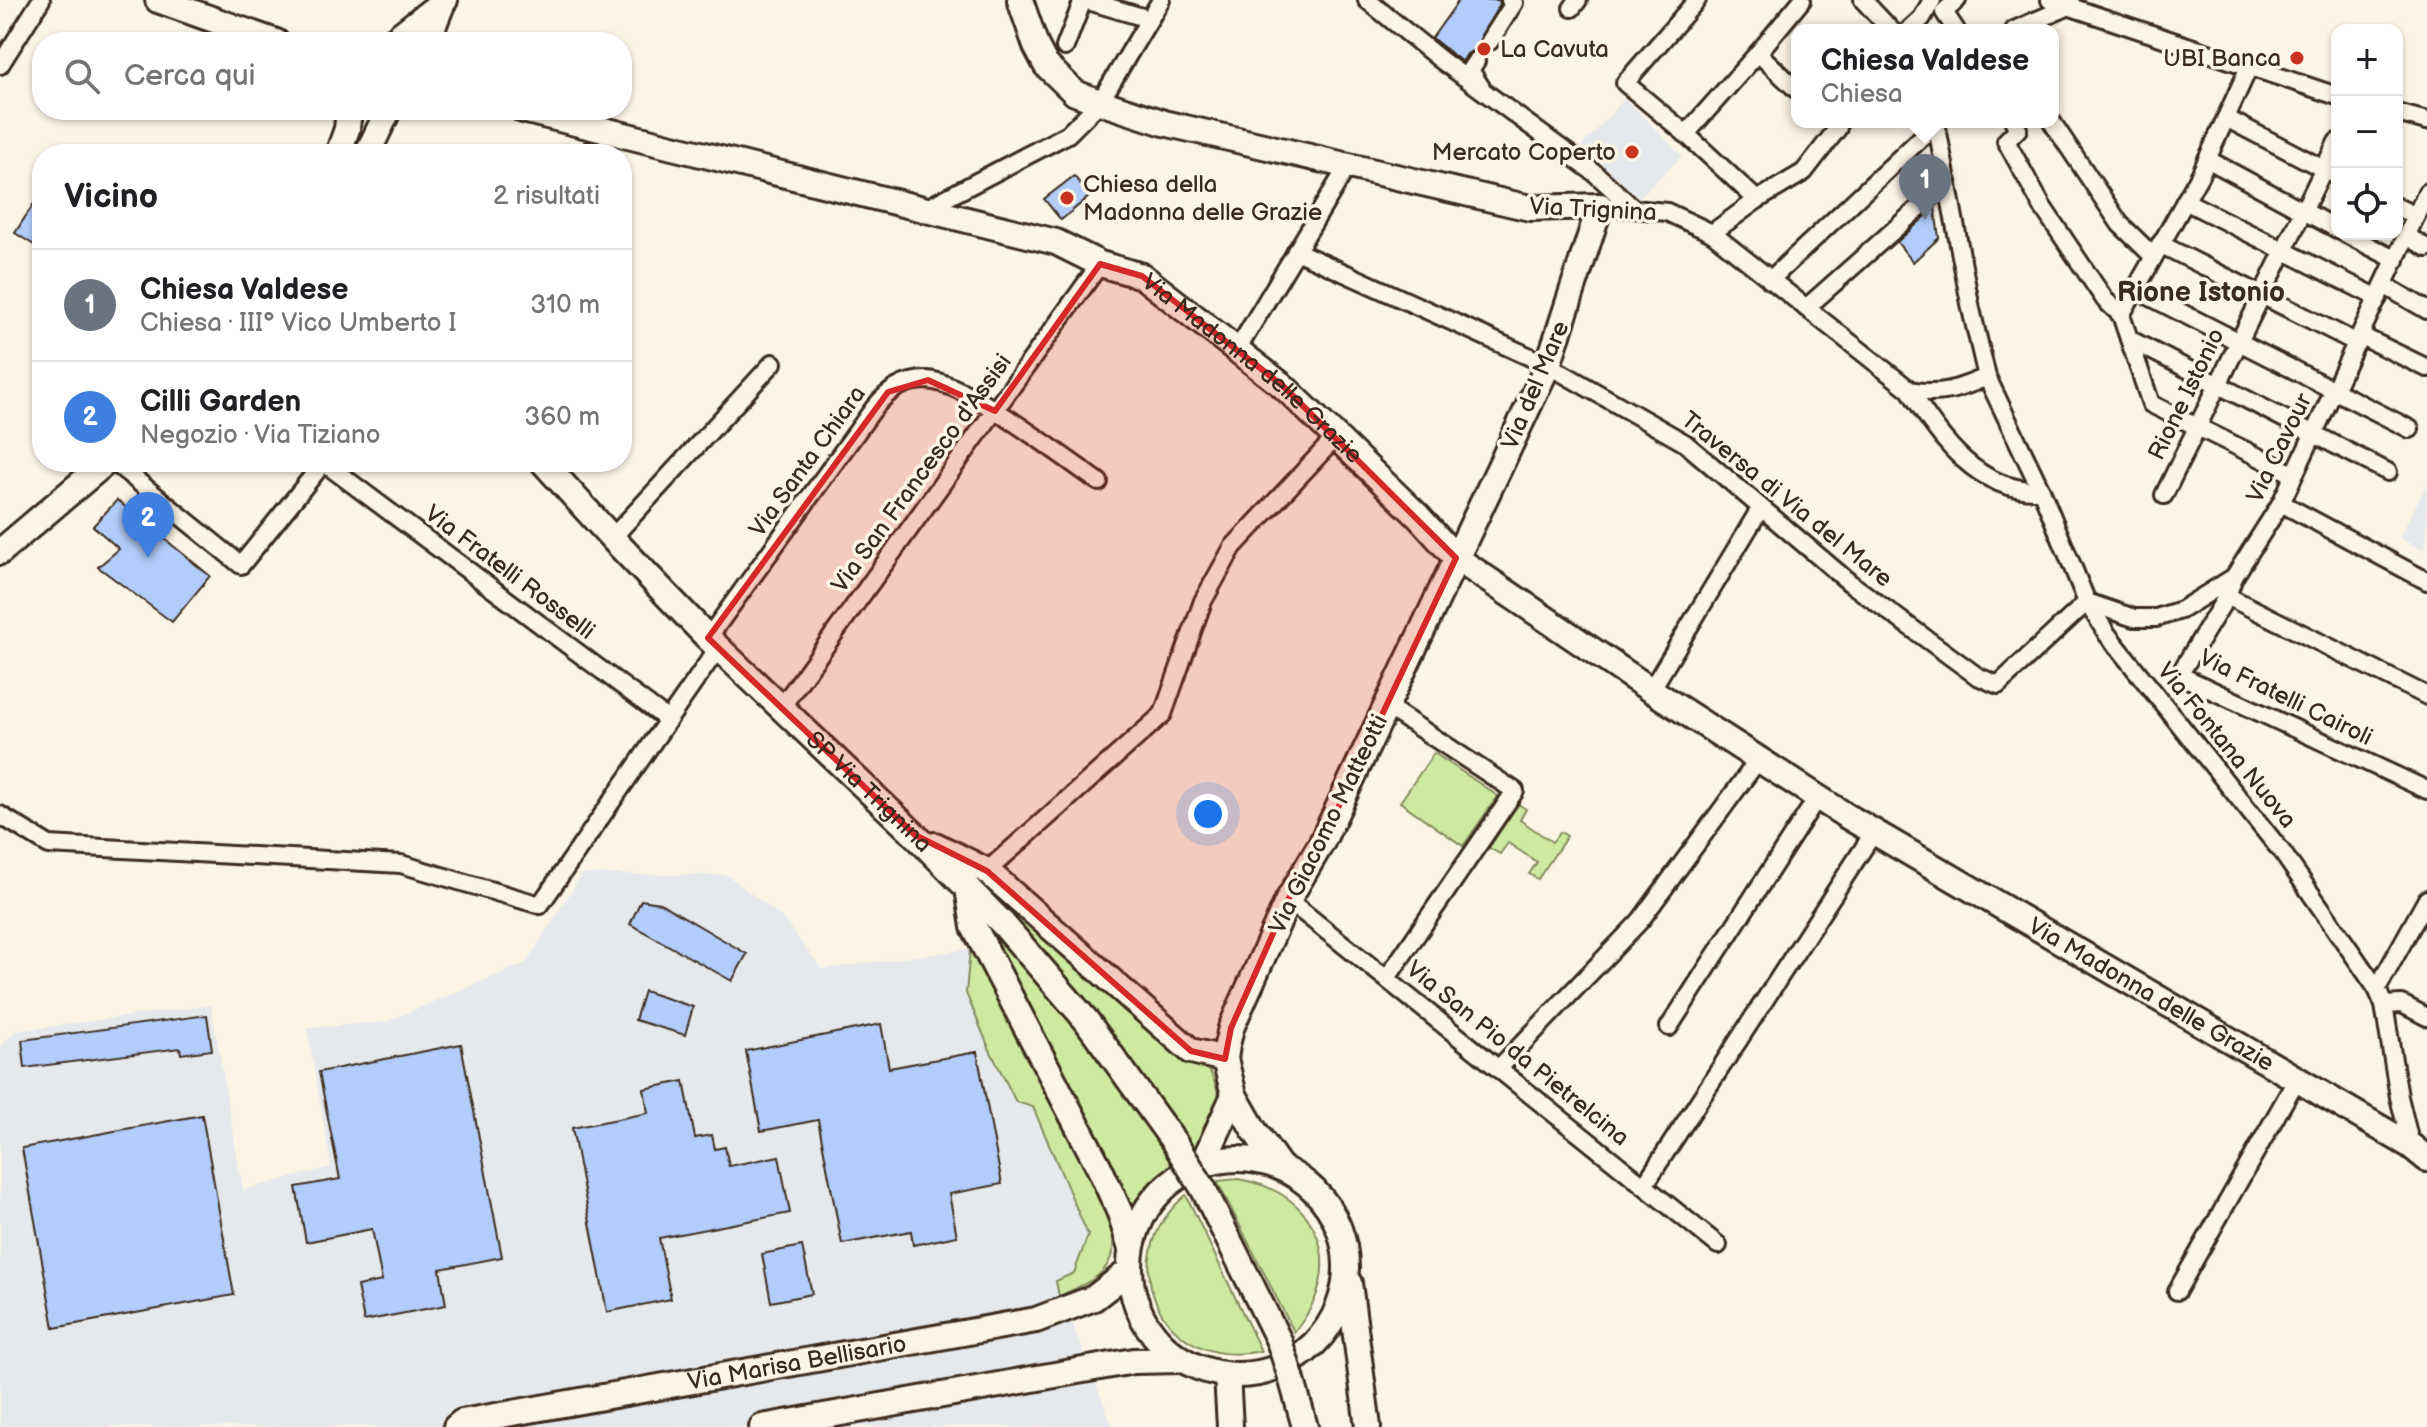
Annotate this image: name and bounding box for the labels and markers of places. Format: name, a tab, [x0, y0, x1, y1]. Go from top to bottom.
place label: La Cavuta	[1500, 35, 1609, 64]
marker: La Cavuta	[1475, 40, 1493, 58]
place label: UBI Banca	[2163, 44, 2281, 73]
marker: UBI Banca	[2288, 49, 2306, 67]
place label: Mercato Coperto	[1432, 138, 1616, 167]
marker: Mercato Coperto	[1623, 143, 1641, 161]
pin: 1	[1899, 154, 1951, 220]
place label: Chiesa della Madonna delle Grazie	[1083, 170, 1322, 227]
marker: Chiesa della Madonna delle Grazie	[1058, 189, 1076, 207]
pin: 2	[122, 492, 174, 558]

